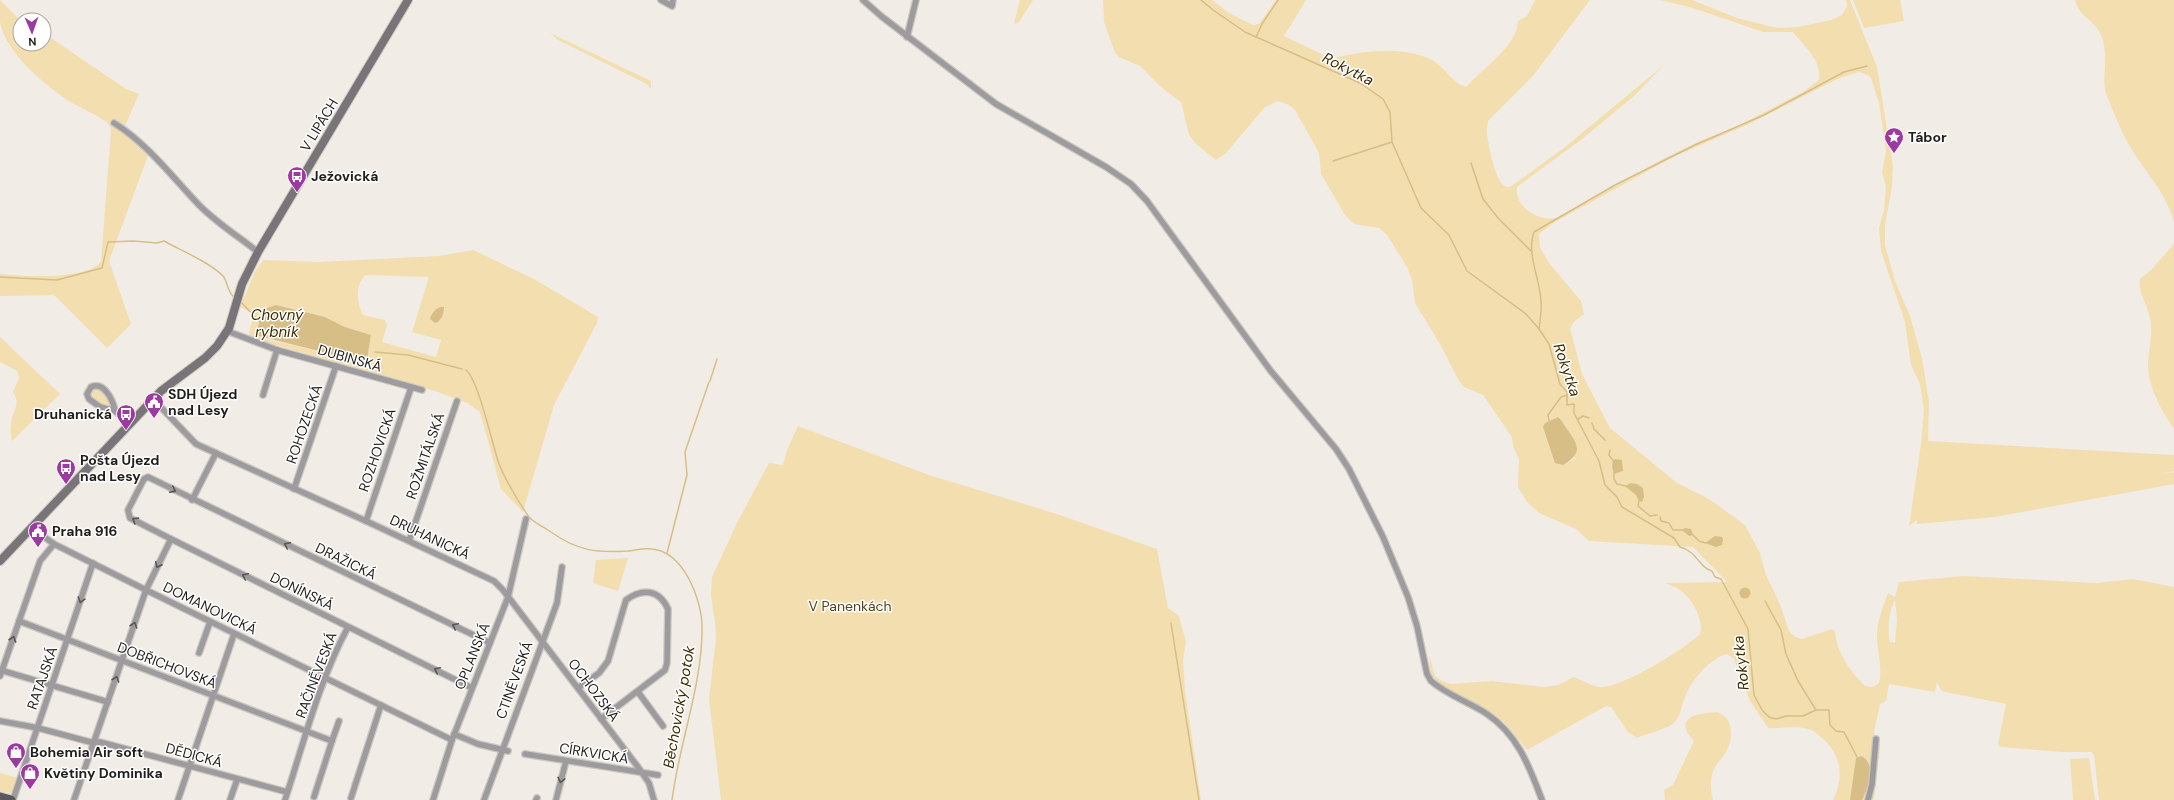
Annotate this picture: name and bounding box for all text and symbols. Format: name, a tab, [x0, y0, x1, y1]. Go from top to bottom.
north arrow	[12, 12, 52, 52]
text: N	[28, 35, 37, 49]
water label: Rokytka	[1319, 48, 1377, 90]
street label: V LIPÁCH	[296, 95, 342, 155]
place icon: Tábor	[1883, 126, 1905, 154]
place label: Tábor	[1908, 128, 1947, 146]
bus stop icon: Ježovická	[286, 165, 308, 193]
place label: Ježovická	[311, 167, 378, 185]
water label: Chovný rybník	[251, 305, 304, 342]
street label: DUBINSKÁ	[316, 340, 384, 376]
water label: Rokytka	[1549, 341, 1585, 399]
street label: ROHOZECKÁ	[282, 382, 326, 466]
place label: SDH Újezd nad Lesy	[168, 385, 238, 419]
public building icon: SDH Újezd nad Lesy	[143, 391, 165, 419]
bus stop icon: Druhanická	[115, 403, 137, 431]
place label: Druhanická	[34, 405, 112, 423]
street label: ROZHOVICKÁ	[354, 406, 400, 494]
street label: ROŽMITÁLSKÁ	[402, 410, 448, 502]
place label: Pošta Újezd nad Lesy	[80, 451, 159, 485]
bus stop icon: Pošta Újezd nad Lesy	[55, 457, 77, 485]
one-way arrow	[169, 485, 176, 493]
street label: DRUHANICKÁ	[387, 511, 473, 563]
one-way arrow	[132, 517, 139, 524]
public building icon: Praha 916	[27, 520, 49, 548]
place label: Praha 916	[52, 522, 118, 540]
street label: DRAŽICKÁ	[313, 539, 379, 583]
one-way arrow	[284, 542, 291, 550]
one-way arrow	[155, 560, 163, 568]
street label: DONÍNSKÁ	[267, 568, 337, 614]
one-way arrow	[242, 573, 249, 581]
street label: DOMANOVICKÁ	[160, 578, 260, 638]
one-way arrow	[77, 597, 86, 604]
park label: V Panenkách	[808, 597, 892, 615]
street label: OPLANSKÁ	[450, 620, 494, 692]
one-way arrow	[129, 622, 137, 629]
one-way arrow	[451, 623, 459, 631]
street label: RAČINĚVESKÁ	[291, 629, 341, 721]
water label: Rokytka	[1728, 635, 1754, 691]
one-way arrow	[8, 636, 16, 643]
street label: DOBŘICHOVSKÁ	[115, 638, 219, 692]
street label: CTINĚVESKÁ	[492, 639, 536, 721]
street label: RATAJSKÁ	[23, 644, 61, 712]
water label: Běchovický potok	[658, 644, 700, 770]
street label: OCHOZSKÁ	[564, 655, 624, 725]
one-way arrow	[434, 667, 441, 675]
one-way arrow	[111, 676, 119, 683]
street label: DĚDICKÁ	[164, 739, 224, 771]
street label: CÍRKVICKÁ	[558, 739, 630, 767]
shop icon: Bohemia Air soft	[5, 741, 27, 769]
place label: Bohemia Air soft	[30, 743, 143, 761]
shop icon: Květiny Dominika	[19, 762, 41, 790]
place label: Květiny Dominika	[44, 764, 163, 782]
one-way arrow	[558, 777, 566, 784]

